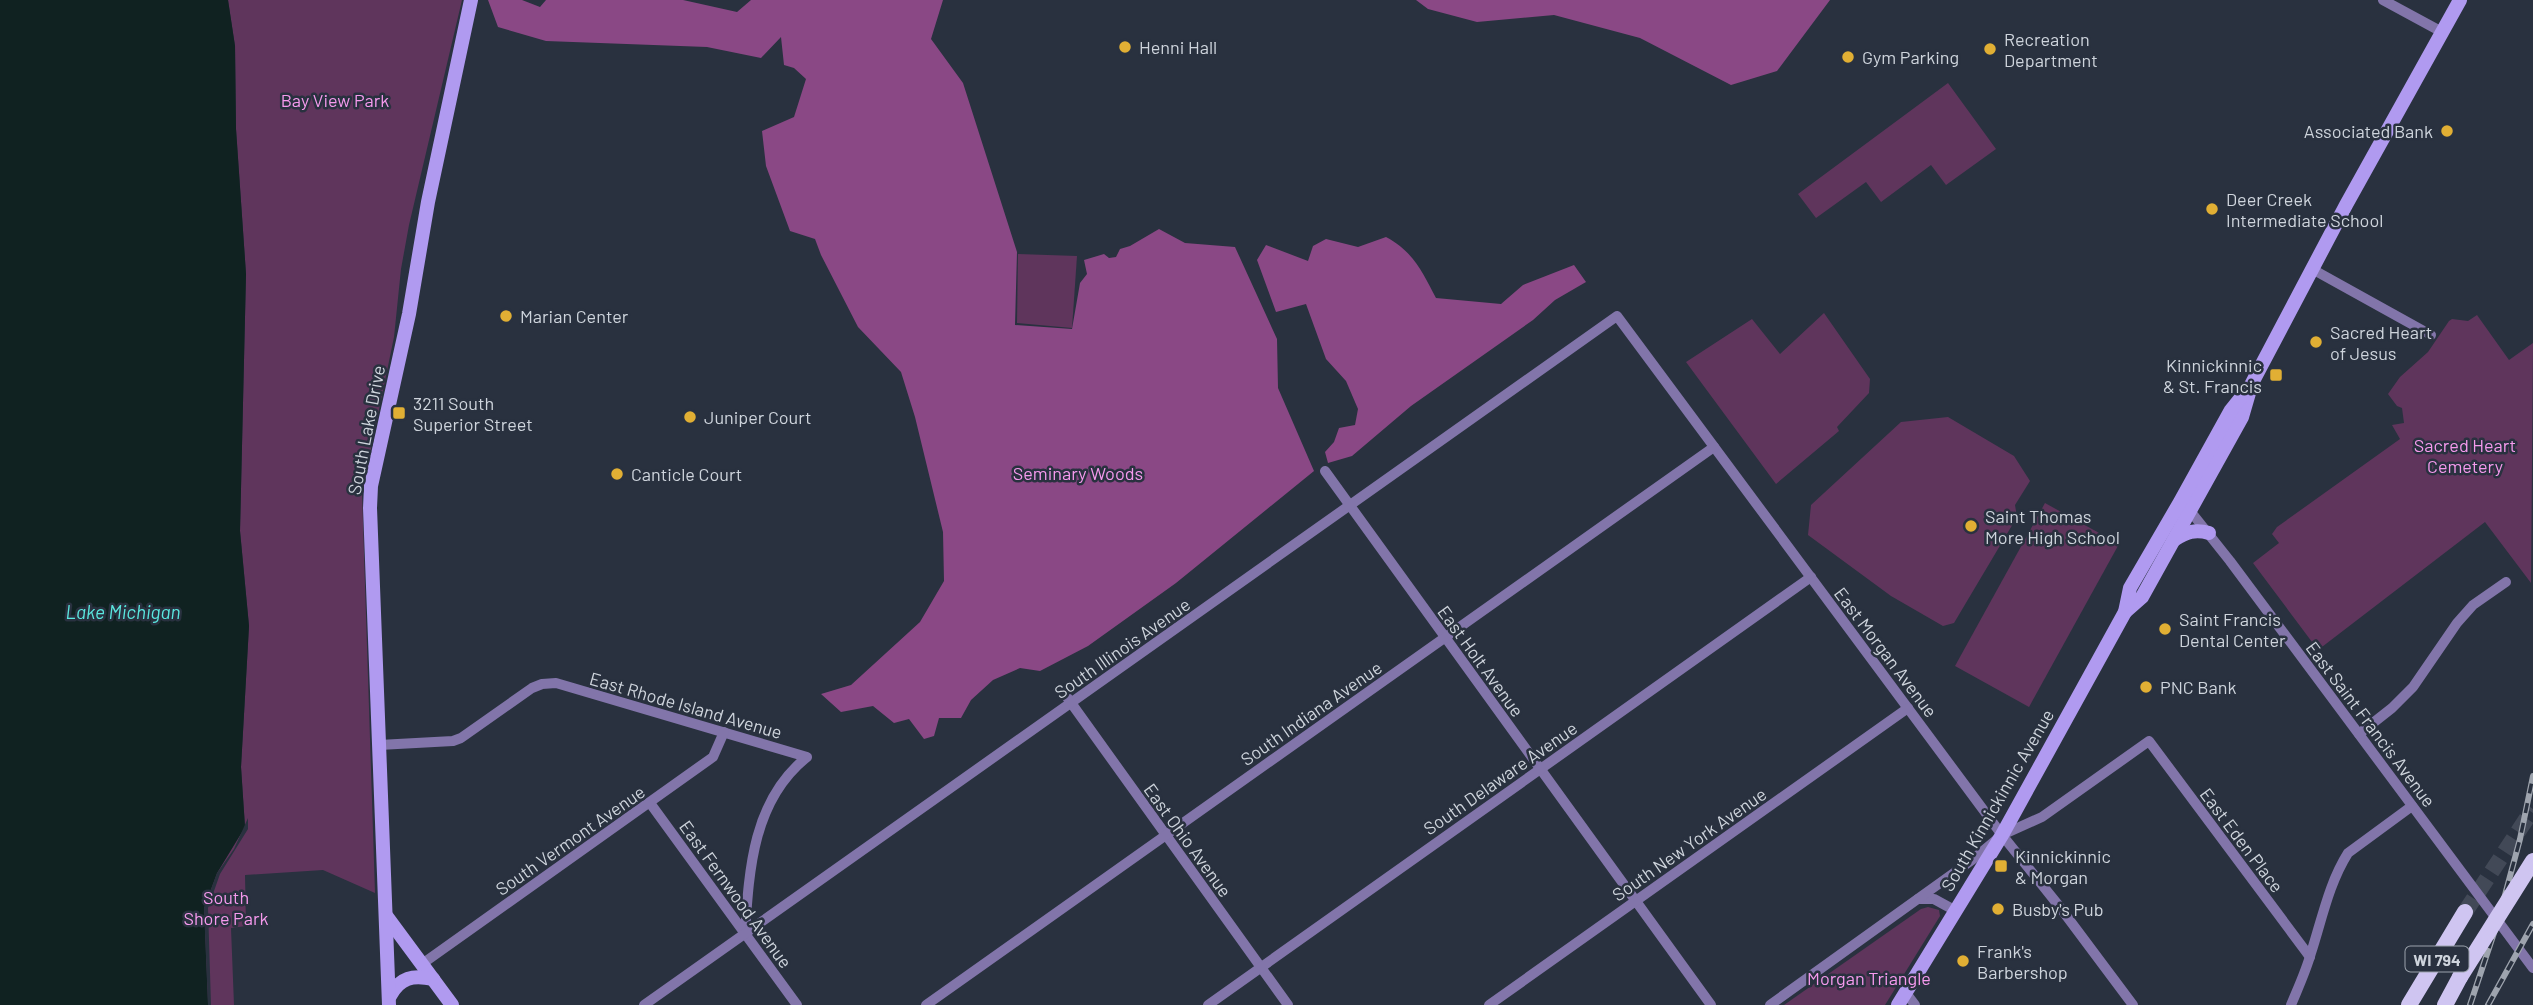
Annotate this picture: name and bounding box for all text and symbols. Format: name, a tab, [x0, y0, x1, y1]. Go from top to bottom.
place label: Recreation Department	[2004, 28, 2098, 71]
place label: Henni Hall	[1139, 36, 1217, 58]
marker: Henni Hall	[1117, 39, 1133, 55]
marker: Recreation Department	[1982, 41, 1998, 57]
place label: Gym Parking	[1862, 46, 1959, 68]
marker: Gym Parking	[1840, 49, 1856, 65]
park label: Bay View Park	[281, 89, 389, 111]
place label: Associated Bank	[2304, 120, 2433, 142]
marker: Associated Bank	[2439, 123, 2455, 139]
place label: Deer Creek Intermediate School	[2226, 188, 2383, 231]
marker: Deer Creek Intermediate School	[2204, 201, 2220, 217]
place label: Marian Center	[520, 305, 629, 327]
marker: Marian Center	[498, 308, 514, 324]
place label: Sacred Heart of Jesus	[2330, 321, 2432, 364]
marker: Sacred Heart of Jesus	[2308, 334, 2324, 350]
place label: Kinnickinnic & St. Francis	[2163, 354, 2262, 397]
street label: South Lake Drive	[343, 363, 389, 497]
marker: Kinnickinnic & St. Francis	[2268, 367, 2284, 383]
place label: 3211 South Superior Street	[413, 392, 533, 435]
marker: 3211 South Superior Street	[391, 405, 407, 421]
place label: Juniper Court	[704, 406, 812, 428]
marker: Juniper Court	[682, 409, 698, 425]
park label: Sacred Heart Cemetery	[2414, 434, 2516, 477]
park label: Seminary Woods	[1013, 462, 1143, 484]
place label: Canticle Court	[631, 463, 742, 485]
marker: Canticle Court	[609, 466, 625, 482]
place label: Saint Thomas More High School	[1985, 505, 2120, 548]
marker: Saint Thomas More High School	[1963, 518, 1979, 534]
street label: East Morgan Avenue	[1830, 583, 1942, 721]
street label: South Illinois Avenue	[1050, 593, 1194, 703]
water label: Lake Michigan	[66, 600, 181, 623]
street label: East Holt Avenue	[1433, 601, 1529, 721]
place label: Saint Francis Dental Center	[2179, 608, 2286, 651]
marker: Saint Francis Dental Center	[2157, 621, 2173, 637]
street label: East Saint Francis Avenue	[2302, 637, 2440, 811]
street label: South Indiana Avenue	[1236, 656, 1386, 770]
street label: East Rhode Island Avenue	[587, 667, 785, 743]
place label: PNC Bank	[2160, 676, 2236, 698]
marker: PNC Bank	[2138, 679, 2154, 695]
street label: South Kinnickinnic Avenue	[1936, 705, 2058, 895]
street label: South Delaware Avenue	[1419, 717, 1581, 839]
street label: East Ohio Avenue	[1139, 779, 1237, 901]
street label: South Vermont Avenue	[491, 780, 649, 900]
street label: South New York Avenue	[1608, 782, 1770, 906]
street label: East Eden Place	[2195, 783, 2289, 897]
street label: East Fernwood Avenue	[675, 816, 797, 972]
place label: Kinnickinnic & Morgan	[2015, 845, 2111, 888]
marker: Kinnickinnic & Morgan	[1993, 858, 2009, 874]
park label: South Shore Park	[184, 886, 268, 929]
place label: Busby's Pub	[2012, 898, 2104, 920]
marker: Busby's Pub	[1990, 901, 2006, 917]
place label: Frank's Barbershop	[1977, 940, 2068, 983]
road number: WI 794	[2406, 946, 2468, 972]
marker: Frank's Barbershop	[1955, 953, 1971, 969]
park label: Morgan Triangle	[1807, 967, 1931, 989]

